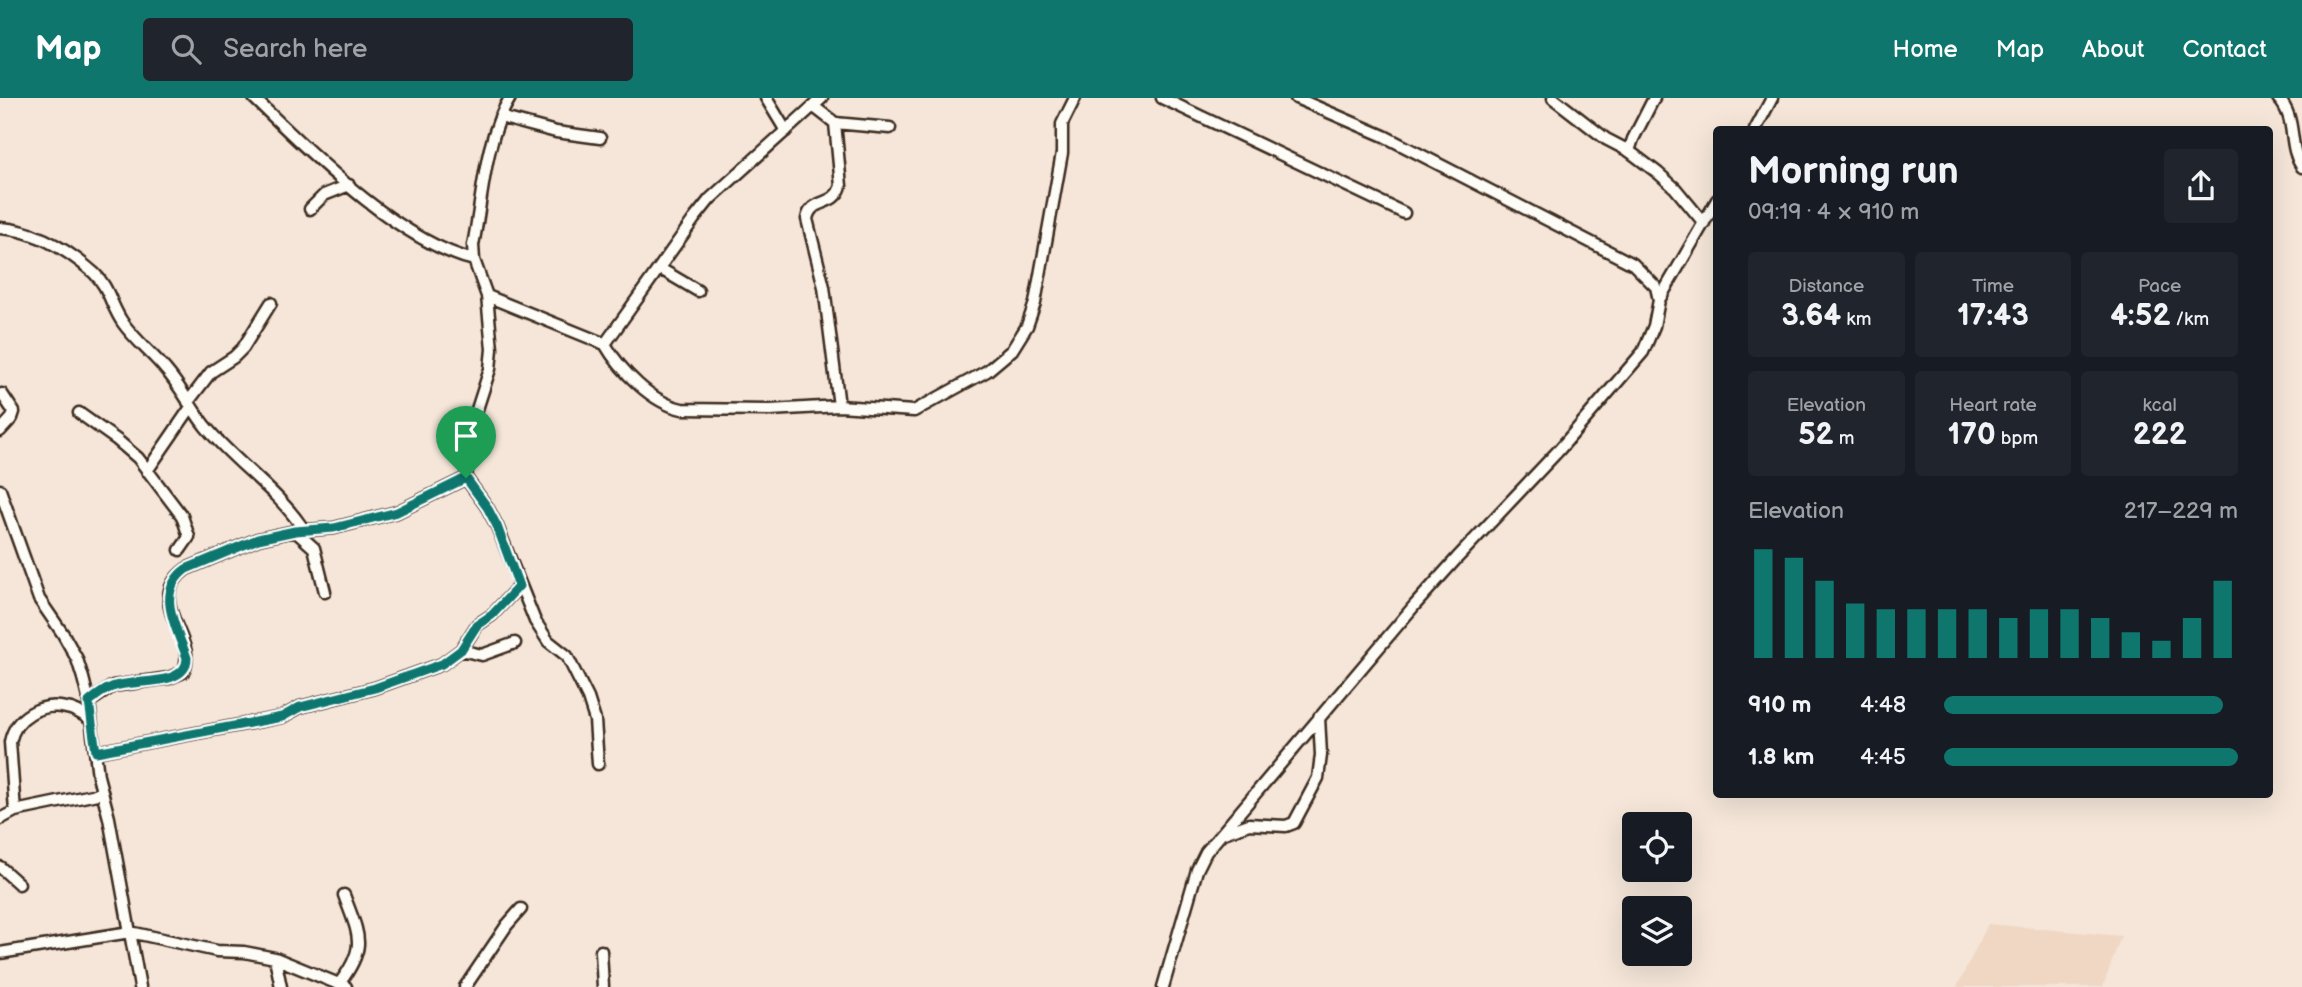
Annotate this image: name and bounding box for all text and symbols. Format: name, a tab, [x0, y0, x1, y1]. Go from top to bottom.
search box	[143, 18, 633, 81]
text: Map	[35, 29, 101, 69]
icon: search	[167, 30, 205, 68]
text: Search here	[223, 34, 367, 65]
text: Home	[1893, 35, 1958, 64]
text: Map	[1996, 35, 2044, 64]
text: About	[2082, 35, 2144, 64]
text: Contact	[2182, 35, 2267, 64]
text: Morning run	[1748, 149, 1959, 194]
button: share	[2164, 149, 2238, 223]
text: 09:19 · 4 × 910 m	[1748, 198, 1919, 226]
text: Distance	[1788, 275, 1864, 298]
text: Time	[1972, 275, 2014, 298]
text: Pace	[2138, 275, 2181, 298]
text: 3.64	[1781, 298, 1841, 334]
text: 17:43	[1957, 298, 2029, 334]
text: 4:52	[2110, 298, 2170, 334]
text: km	[1841, 308, 1871, 331]
text: /km	[2170, 308, 2209, 331]
text: Elevation	[1787, 394, 1866, 417]
text: Heart rate	[1949, 394, 2037, 417]
text: kcal	[2143, 394, 2177, 417]
pin	[436, 406, 496, 478]
icon: arrive	[447, 417, 485, 455]
text: 52	[1798, 417, 1834, 453]
text: 170	[1948, 417, 1996, 453]
text: 222	[2133, 417, 2187, 453]
text: m	[1834, 427, 1854, 450]
text: bpm	[1996, 427, 2038, 450]
text: Elevation	[1748, 497, 1844, 525]
text: 217–229 m	[2124, 497, 2238, 525]
text: 910 m	[1748, 691, 1811, 719]
text: 4:48	[1860, 691, 1906, 719]
text: 1.8 km	[1748, 743, 1814, 771]
text: 4:45	[1860, 743, 1906, 771]
map controls	[1622, 812, 1692, 966]
button: locate	[1622, 812, 1692, 882]
button: layers	[1622, 896, 1692, 966]

